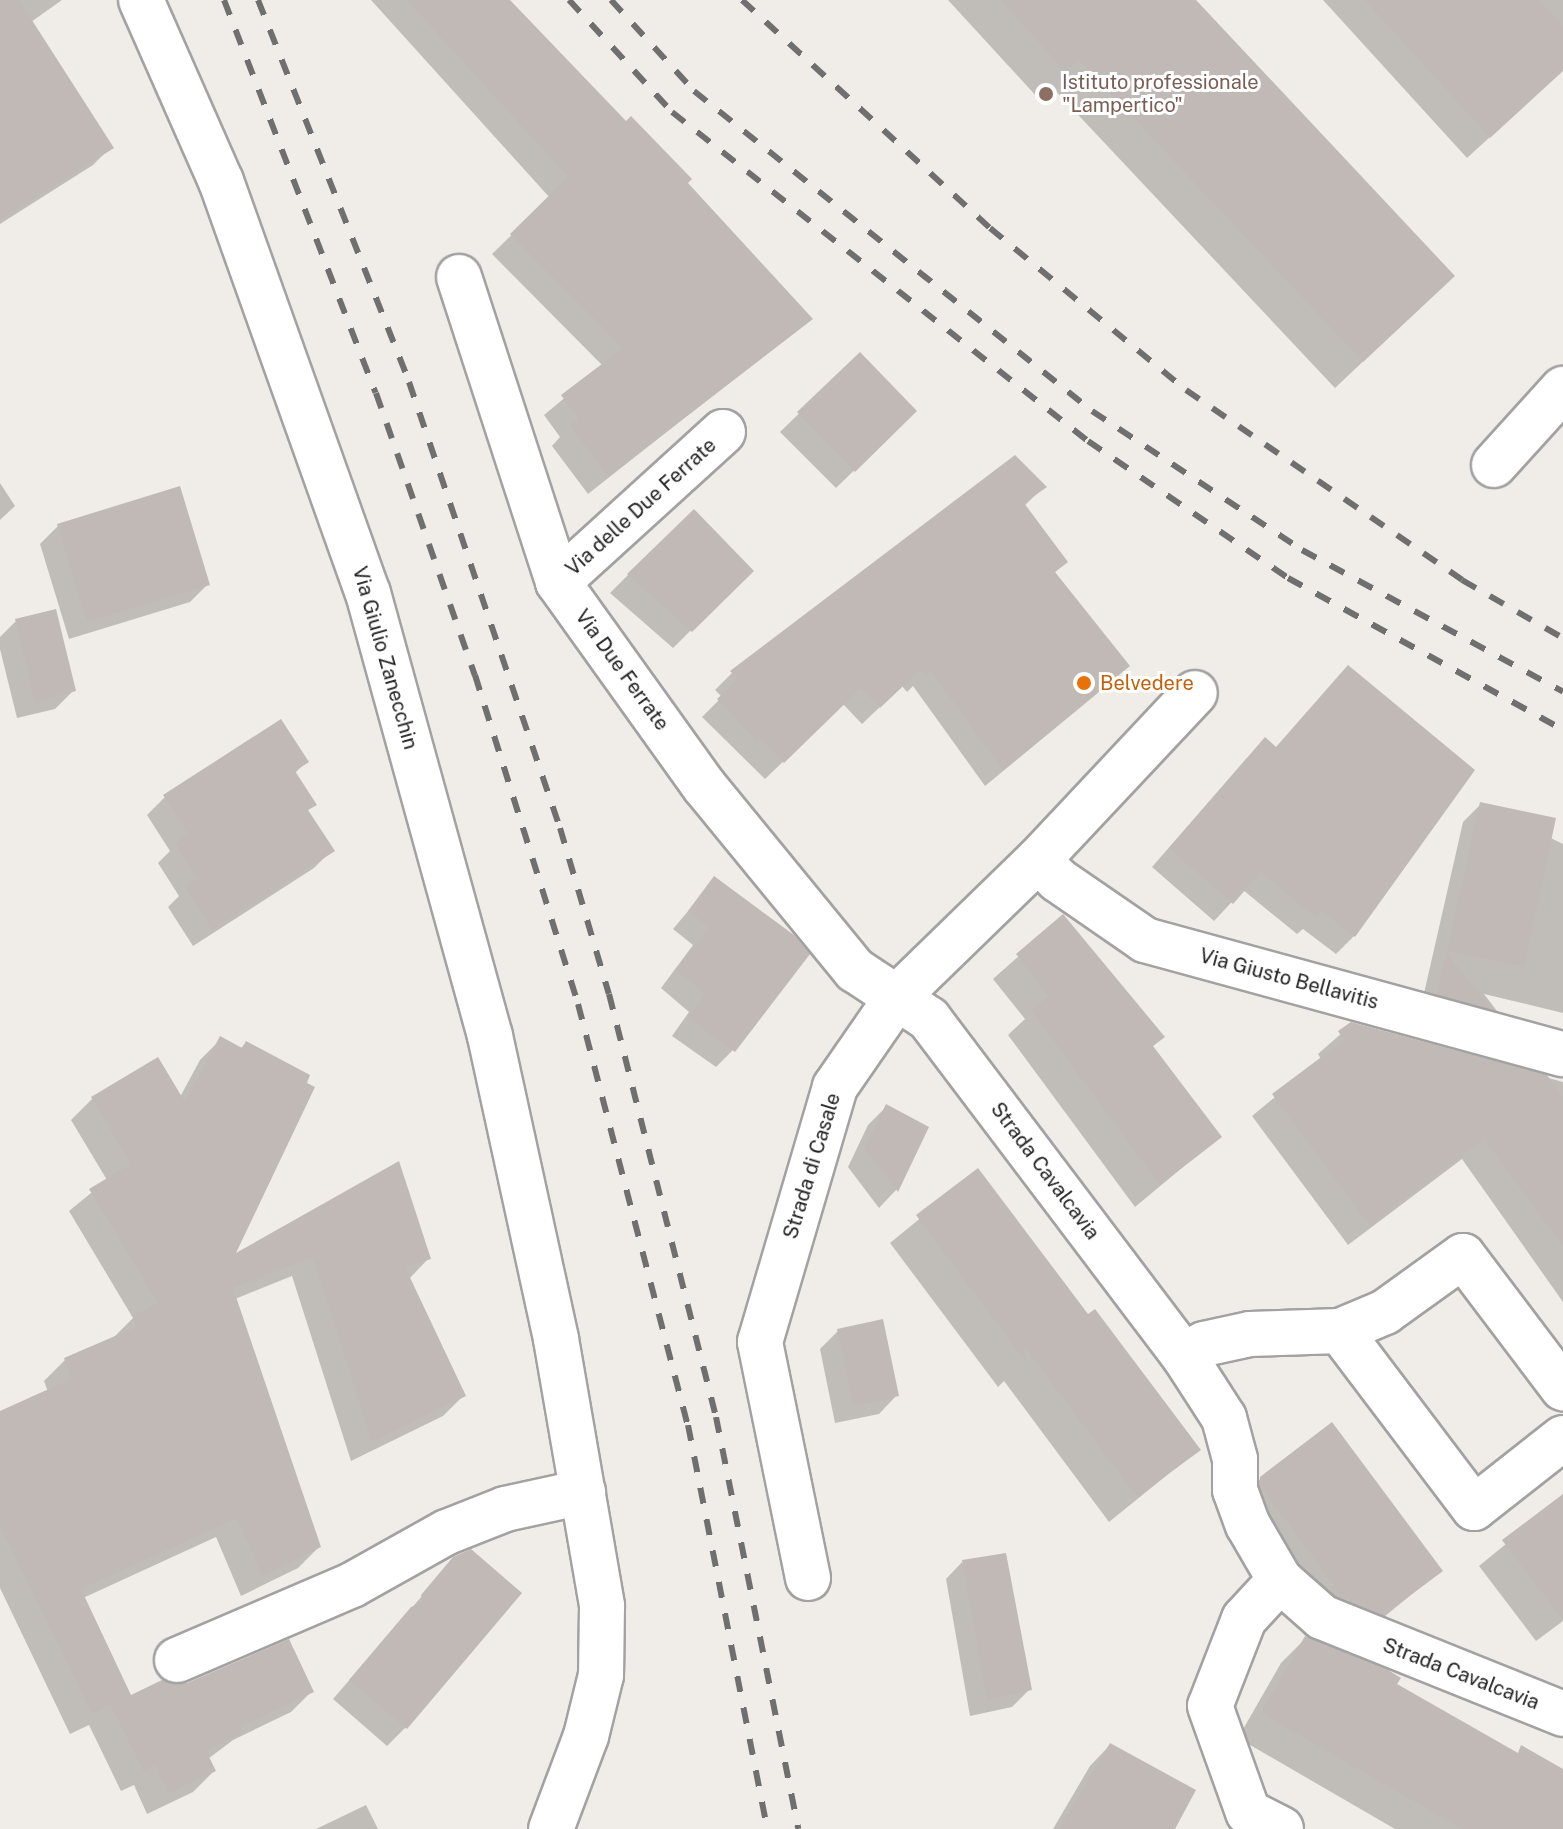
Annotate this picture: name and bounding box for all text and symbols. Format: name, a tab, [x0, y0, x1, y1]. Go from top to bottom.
place label: Istituto professionale "Lampertico"	[1062, 70, 1259, 117]
marker: Istituto professionale "Lampertico"	[1037, 85, 1055, 103]
street label: Via delle Due Ferrate	[561, 433, 721, 581]
street label: Via Giulio Zanecchin	[347, 564, 423, 752]
street label: Via Due Ferrate	[570, 605, 674, 735]
place label: Belvedere	[1100, 671, 1194, 695]
marker: Belvedere	[1075, 674, 1093, 692]
street label: Via Giusto Bellavitis	[1197, 944, 1381, 1014]
street label: Strada di Casale	[778, 1090, 846, 1242]
street label: Strada Cavalcavia	[986, 1098, 1104, 1244]
street label: Strada Cavalcavia	[1379, 1633, 1543, 1715]

